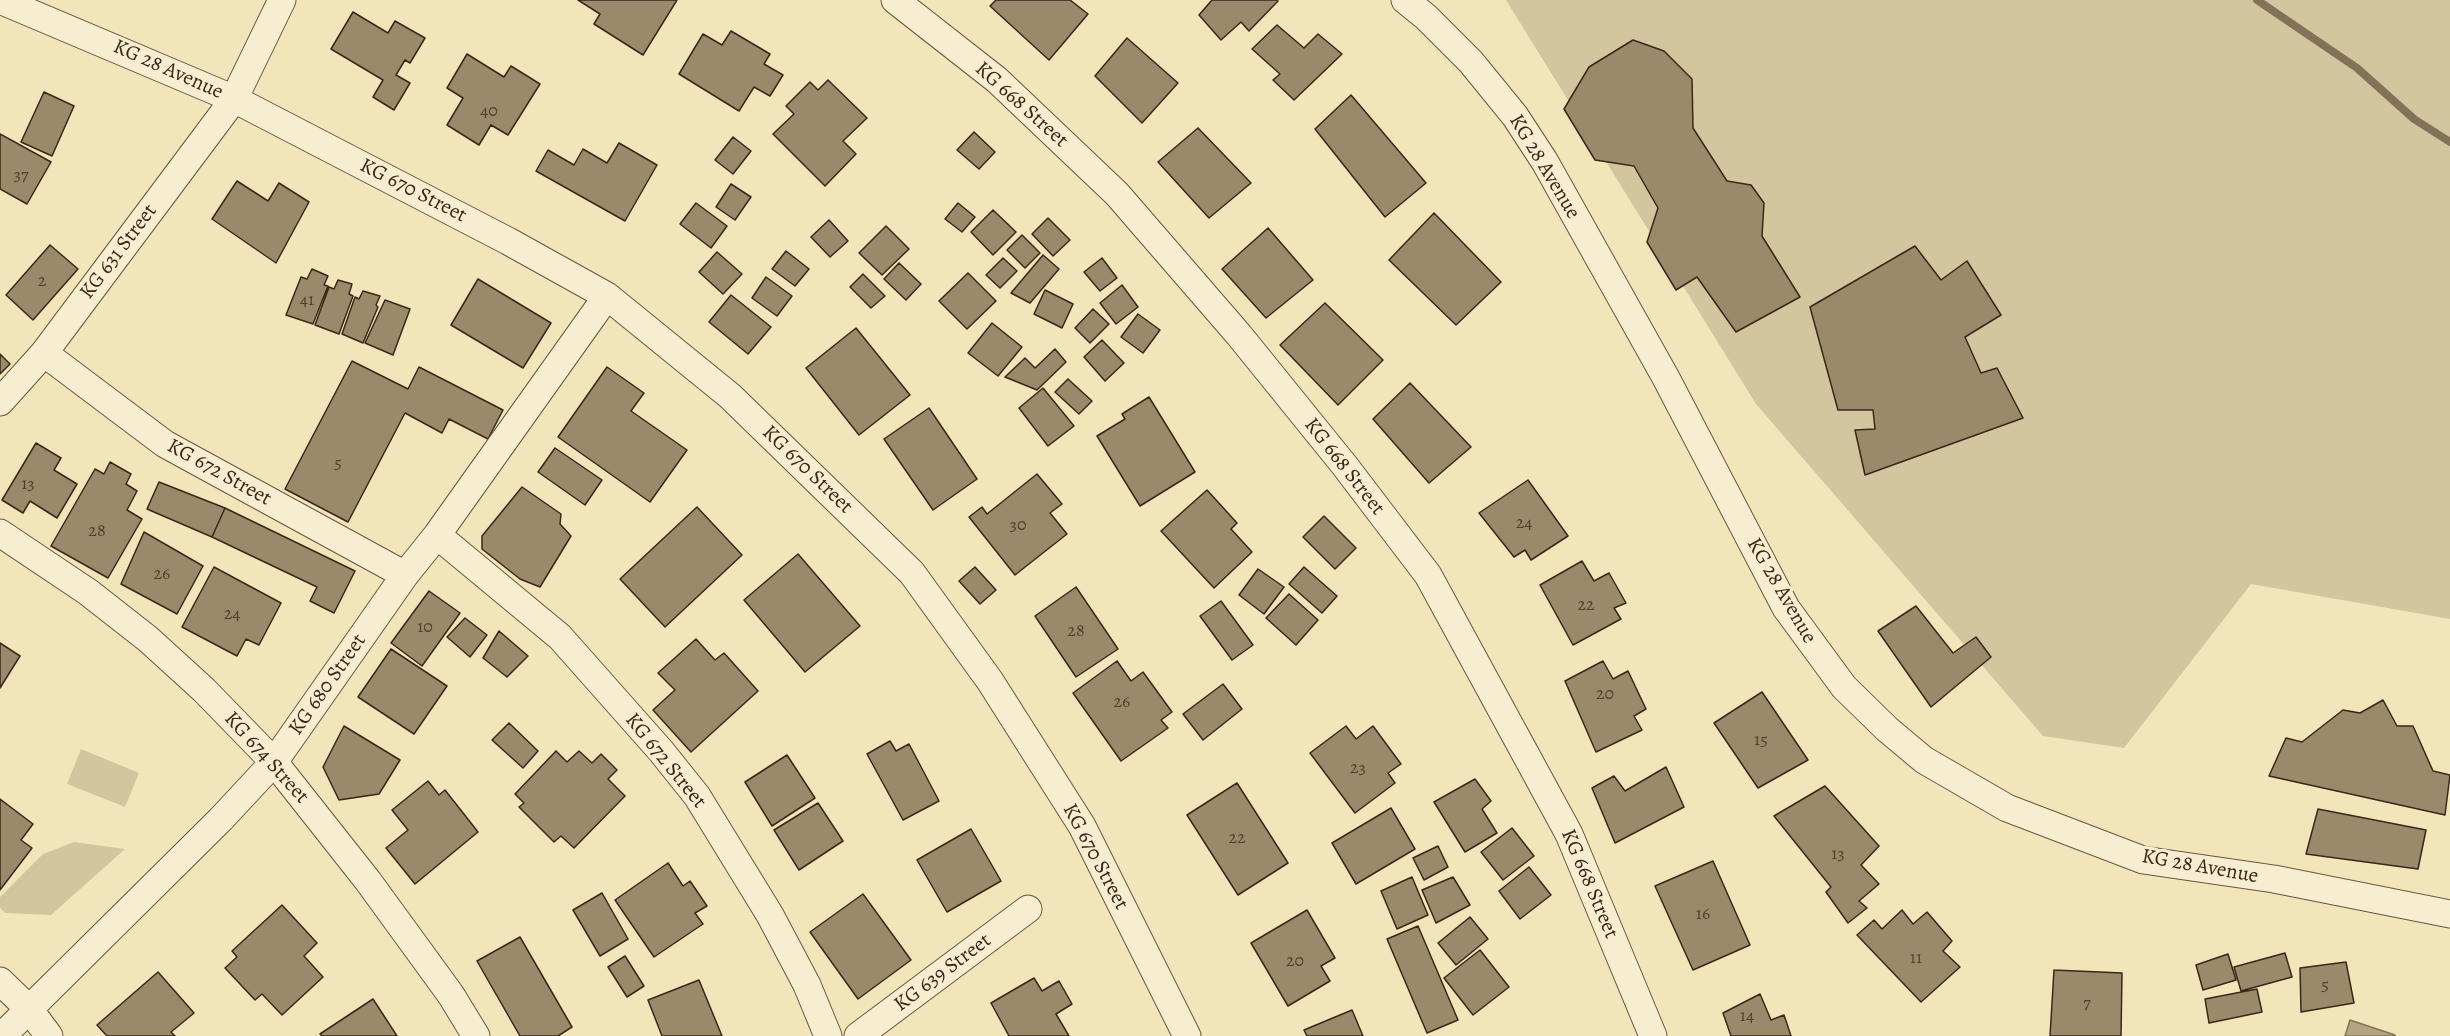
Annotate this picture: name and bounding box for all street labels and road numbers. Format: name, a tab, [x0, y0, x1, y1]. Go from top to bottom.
street label: KG 28 Avenue	[109, 35, 227, 105]
street label: KG 668 Street	[969, 57, 1073, 153]
street label: KG 28 Avenue	[1503, 110, 1585, 224]
street label: KG 670 Street	[355, 153, 471, 229]
street label: KG 631 Street	[75, 200, 163, 304]
street label: KG 668 Street	[1298, 413, 1390, 521]
street label: KG 670 Street	[756, 420, 858, 520]
street label: KG 672 Street	[162, 434, 276, 512]
street label: KG 28 Avenue	[1741, 534, 1821, 648]
street label: KG 680 Street	[284, 630, 372, 740]
street label: KG 674 Street	[218, 707, 314, 809]
street label: KG 672 Street	[619, 708, 711, 814]
street label: KG 670 Street	[1057, 800, 1133, 914]
street label: KG 668 Street	[1555, 826, 1623, 942]
street label: KG 28 Avenue	[2140, 844, 2260, 890]
street label: KG 639 Street	[890, 928, 996, 1018]

